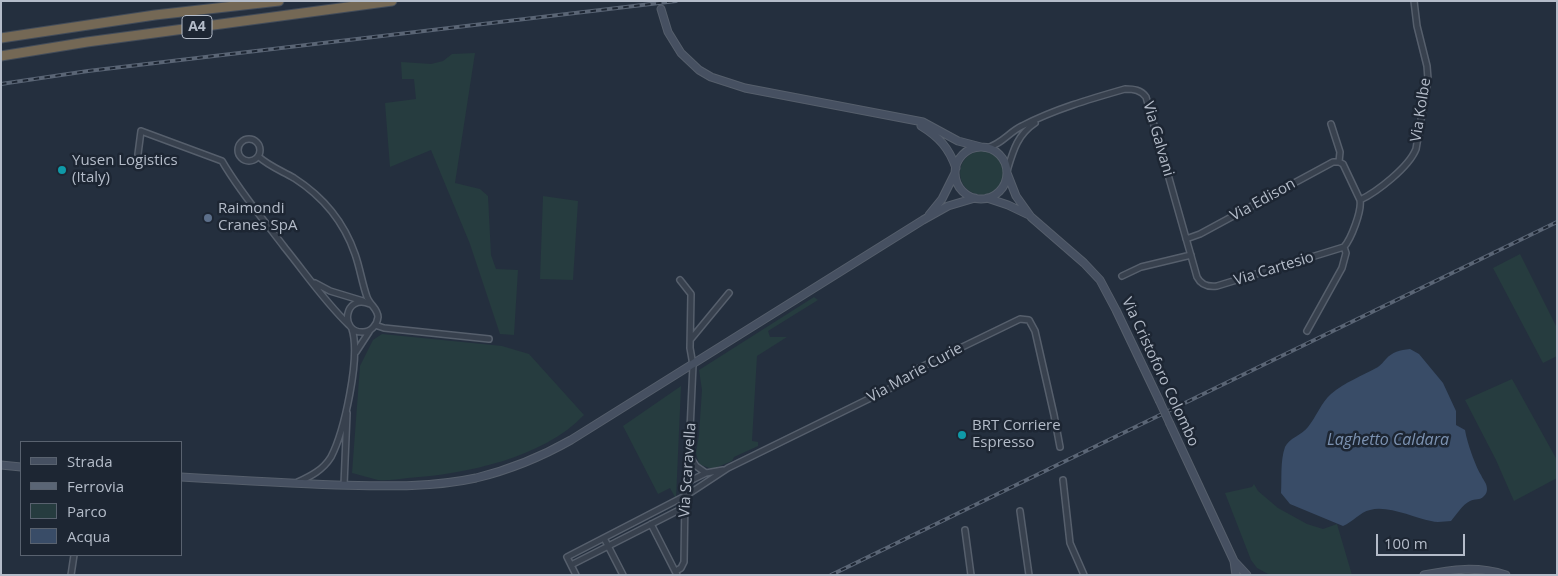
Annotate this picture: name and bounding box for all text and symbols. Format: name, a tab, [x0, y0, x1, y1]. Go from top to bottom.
road number: A4	[182, 16, 212, 38]
street label: Via Kolbe	[1407, 77, 1435, 143]
street label: Via Galvani	[1139, 100, 1177, 178]
place label: Yusen Logistics (Italy)	[72, 152, 178, 187]
marker: Yusen Logistics (Italy)	[56, 164, 68, 176]
street label: Via Edison	[1227, 175, 1299, 225]
place label: Raimondi Cranes SpA	[218, 200, 297, 235]
marker: Raimondi Cranes SpA	[202, 212, 214, 224]
street label: Via Cartesio	[1232, 248, 1316, 290]
street label: Via Cristoforo Colombo	[1118, 295, 1202, 449]
street label: Via Marie Curie	[864, 339, 966, 407]
place label: BRT Corriere Espresso	[972, 417, 1061, 452]
street label: Via Scaravella	[676, 422, 700, 518]
marker: BRT Corriere Espresso	[956, 429, 968, 441]
water label: Laghetto Caldara	[1327, 430, 1449, 450]
legend	[20, 441, 182, 556]
text: Strada	[67, 451, 113, 471]
text: Ferrovia	[67, 476, 124, 496]
text: Parco	[67, 501, 107, 521]
scale bar	[1378, 524, 1467, 556]
text: Acqua	[67, 526, 110, 546]
text: 100 m	[1384, 533, 1428, 553]

